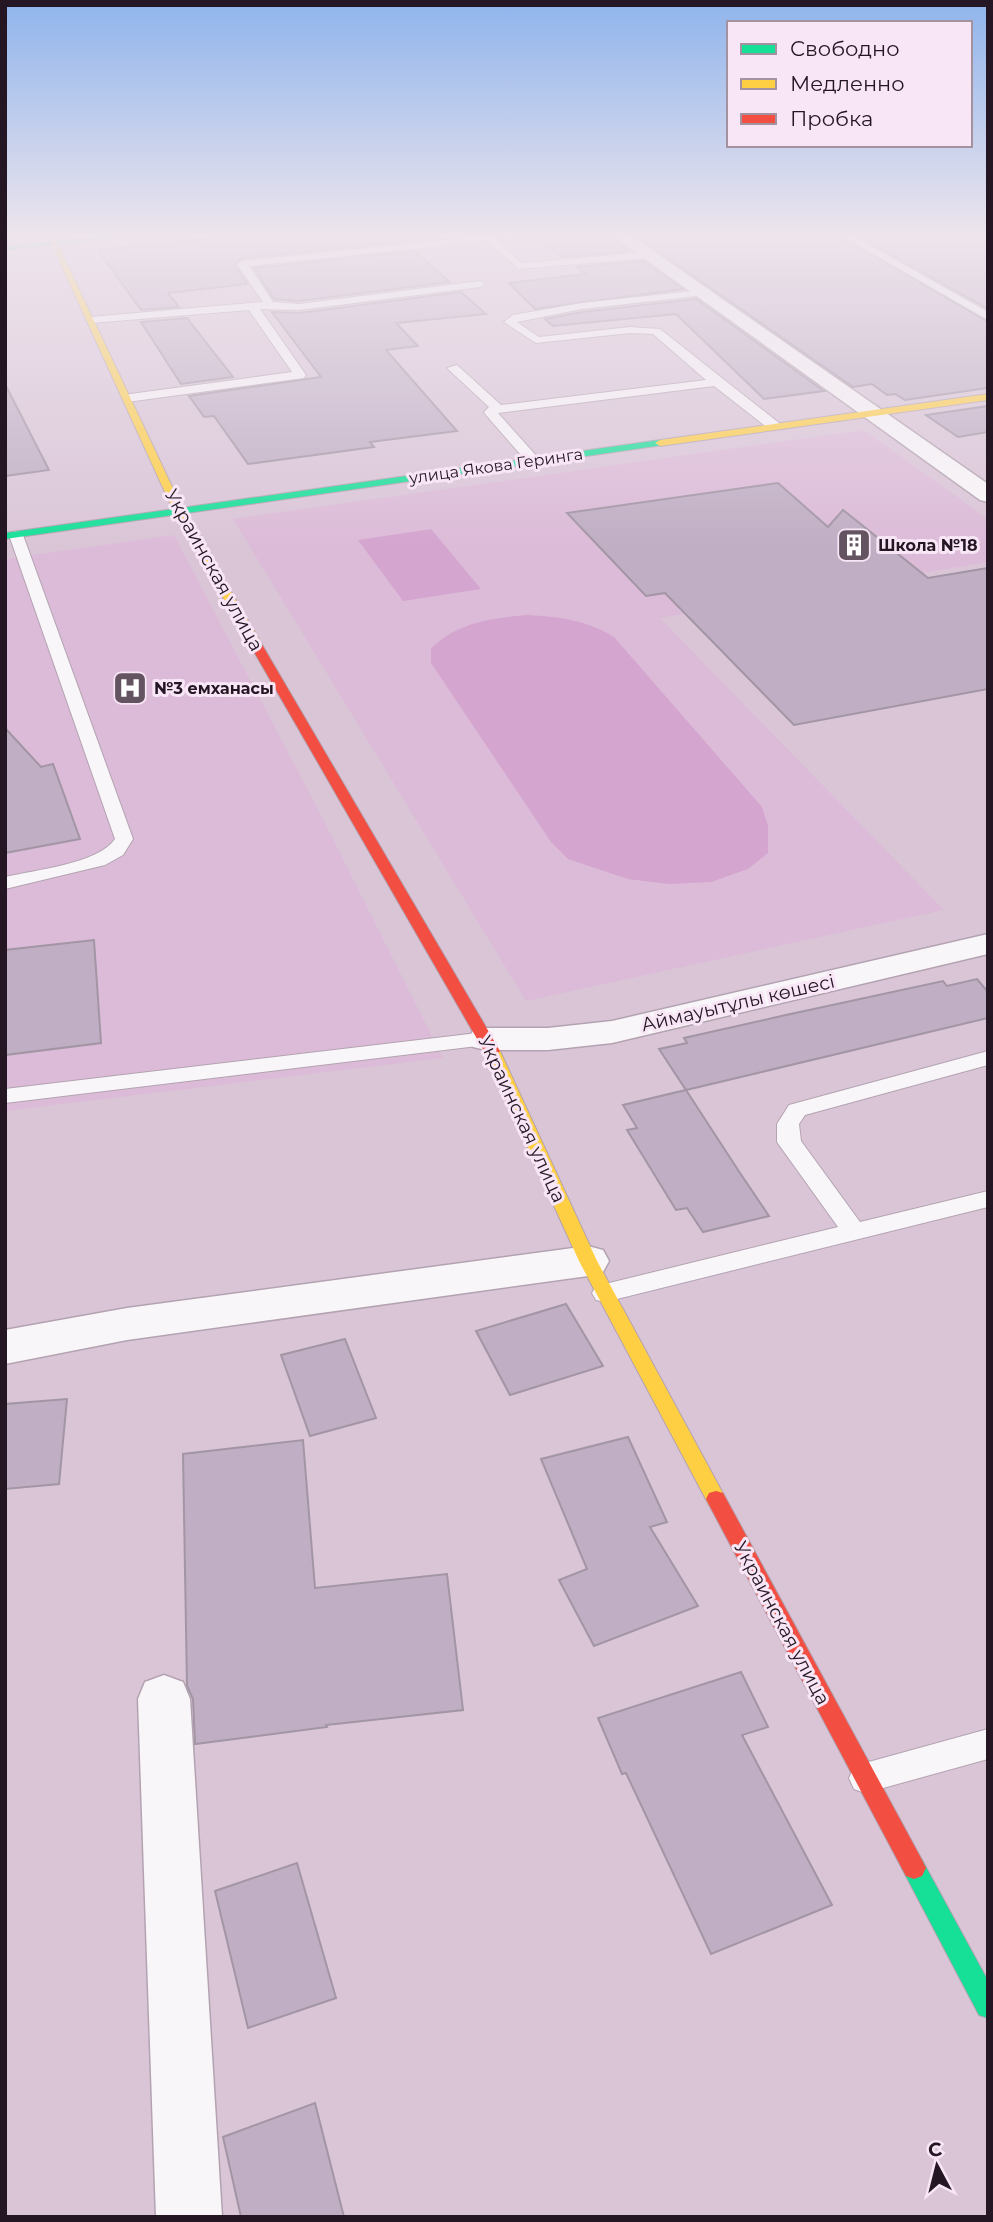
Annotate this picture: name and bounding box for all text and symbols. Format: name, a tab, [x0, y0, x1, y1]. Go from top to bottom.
legend	[727, 21, 972, 147]
text: Свободно	[790, 36, 900, 61]
text: Медленно	[790, 71, 905, 96]
text: Пробка	[790, 106, 873, 131]
street label: улица Якова Геринга	[407, 444, 584, 488]
street label: Украинская улица	[160, 485, 268, 655]
building icon: Школа №18	[835, 526, 873, 564]
place label: Школа №18	[878, 536, 977, 555]
hospital icon: №3 емханасы	[111, 669, 149, 707]
place label: №3 емханасы	[154, 679, 274, 698]
street label: Аймауытұлы көшесі	[639, 970, 837, 1036]
street label: Украинская улица	[473, 1032, 571, 1206]
street label: Украинская улица	[729, 1537, 835, 1709]
north arrow	[902, 2131, 972, 2201]
text: С	[927, 2137, 943, 2162]

